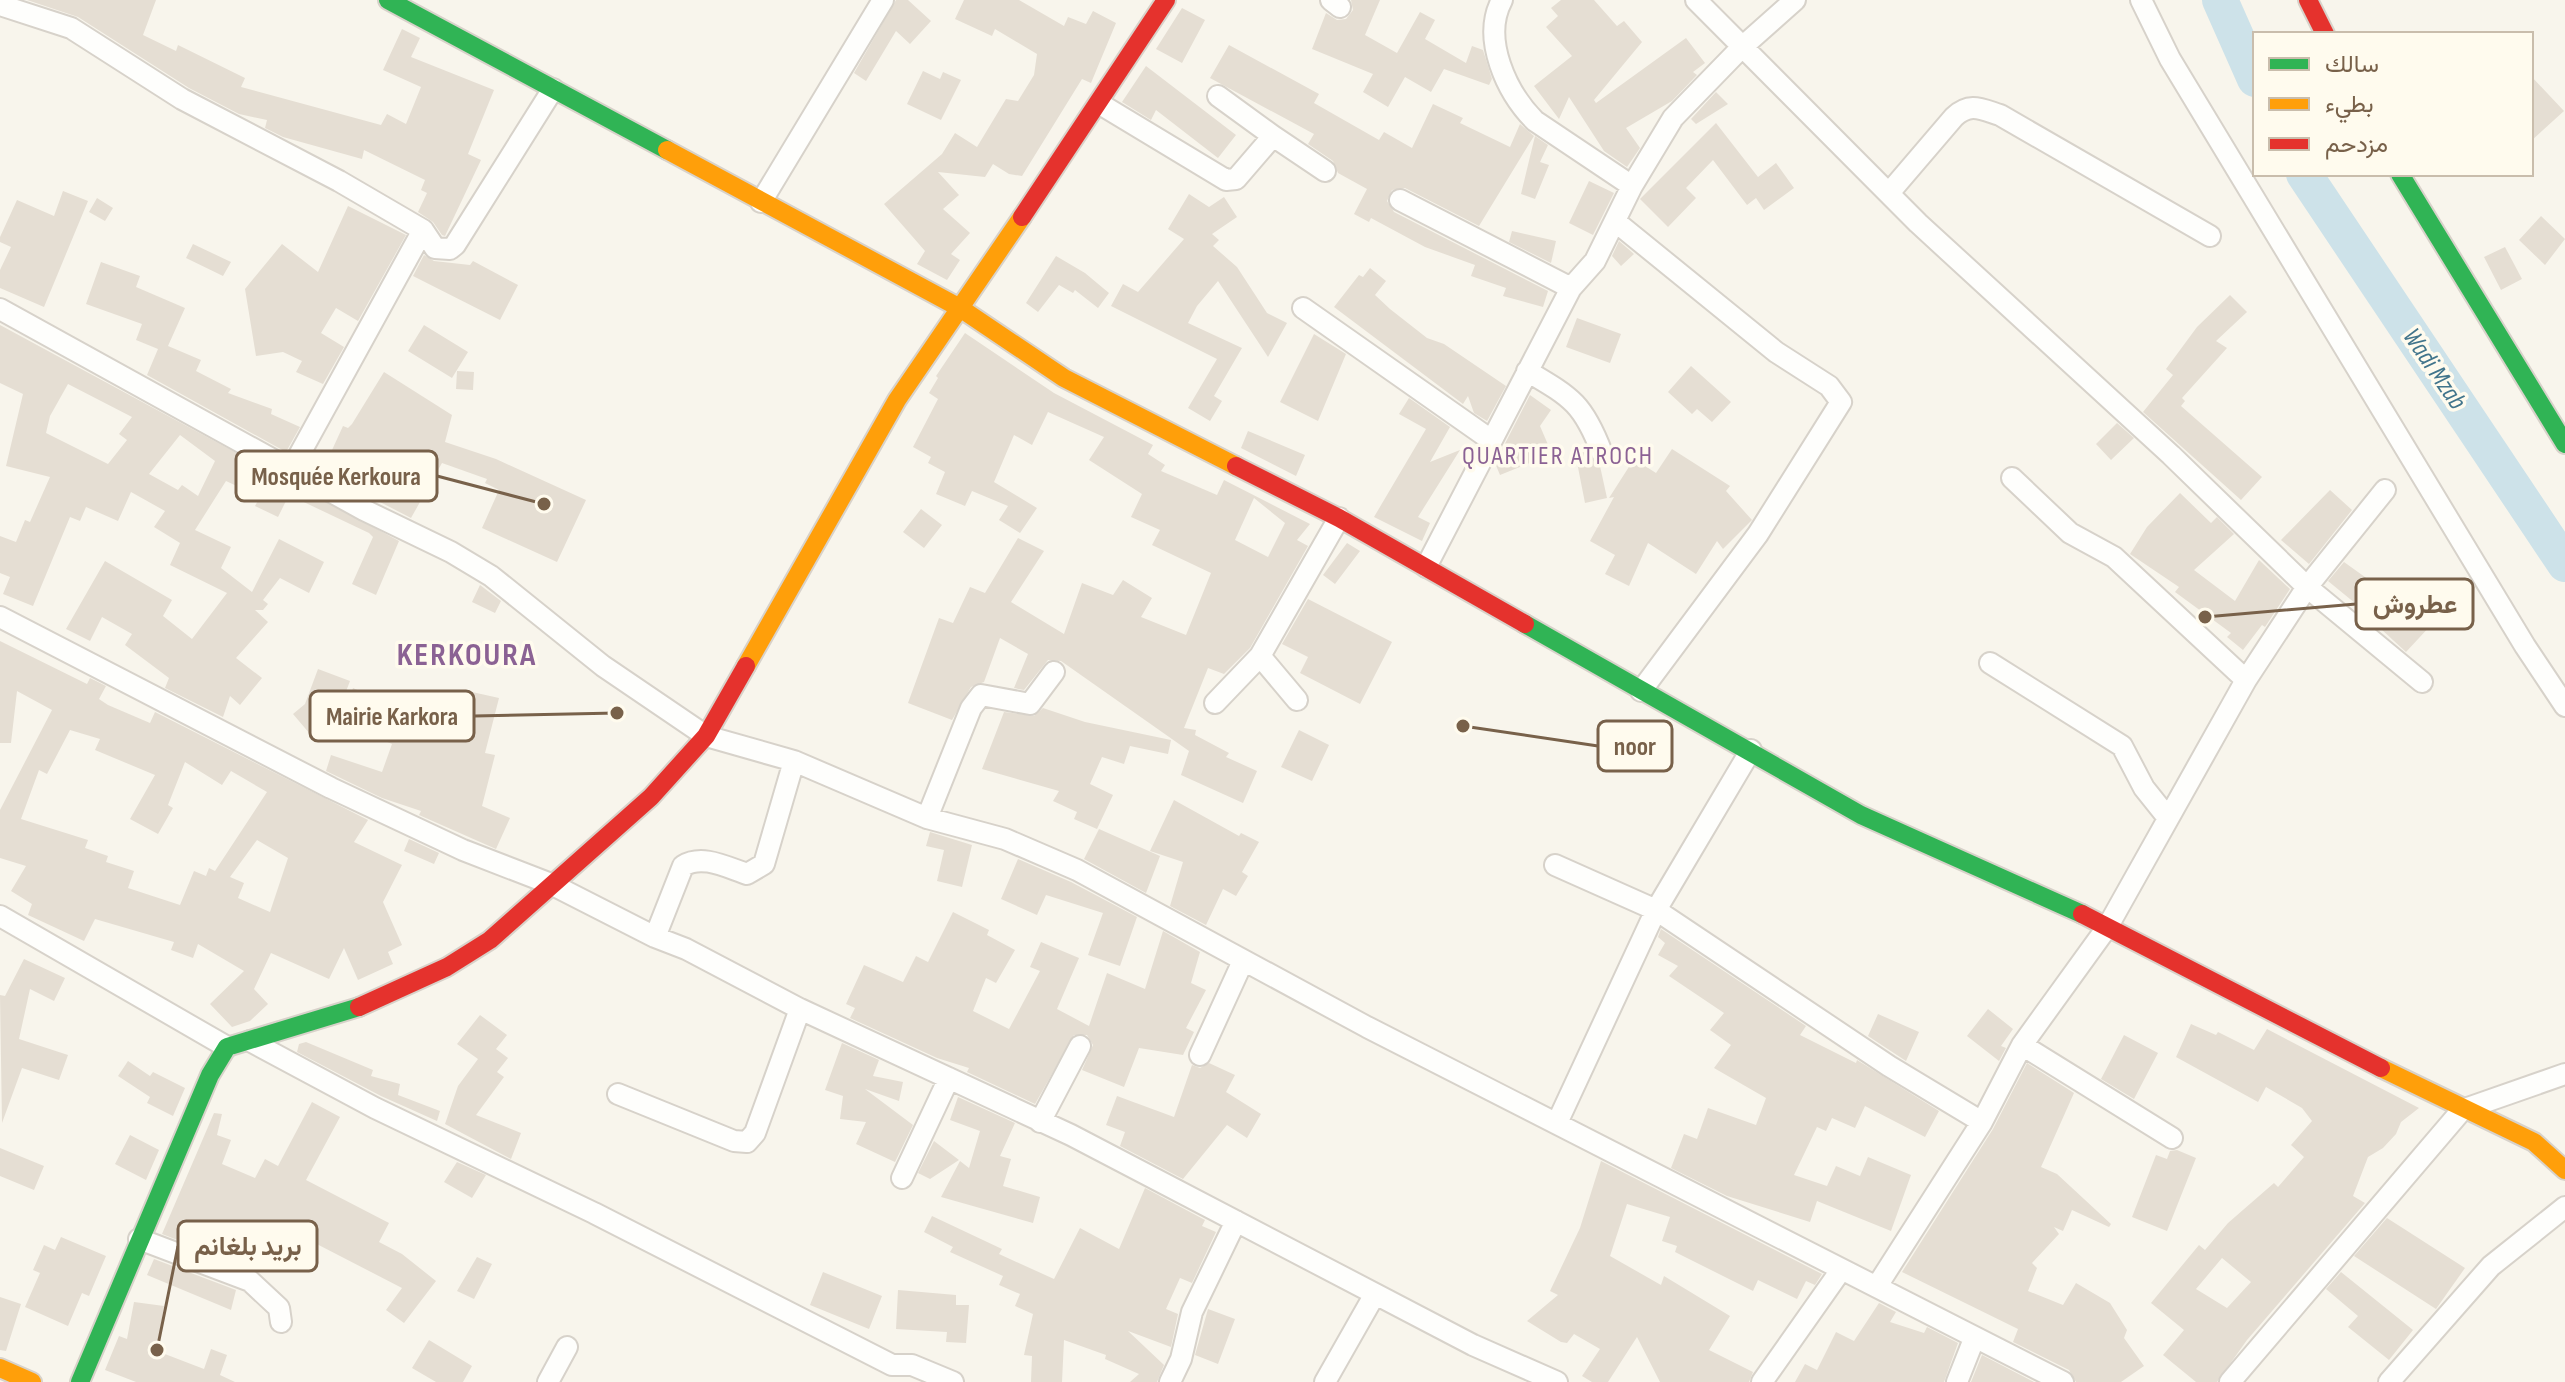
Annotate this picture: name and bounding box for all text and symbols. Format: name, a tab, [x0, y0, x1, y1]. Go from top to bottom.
legend	[2253, 32, 2533, 176]
text: سالك	[2325, 50, 2379, 79]
text: بطيء	[2325, 90, 2374, 123]
text: مزدحم	[2325, 130, 2388, 160]
water label: Wadi Mzab	[2396, 323, 2473, 416]
district label: QUARTIER ATROCH	[1462, 441, 1654, 472]
callout: Mosquée Kerkoura	[236, 451, 437, 501]
text: Mosquée Kerkoura	[251, 462, 421, 493]
callout: عطروش	[2356, 579, 2473, 629]
text: عطروش	[2373, 590, 2457, 621]
district label: KERKOURA	[397, 636, 537, 675]
callout: Mairie Karkora	[310, 691, 474, 741]
text: Mairie Karkora	[326, 702, 458, 733]
callout: noor	[1598, 721, 1672, 771]
text: noor	[1614, 732, 1656, 763]
callout: بريد بلغانم	[178, 1221, 317, 1271]
text: بريد بلغانم	[194, 1232, 302, 1263]

